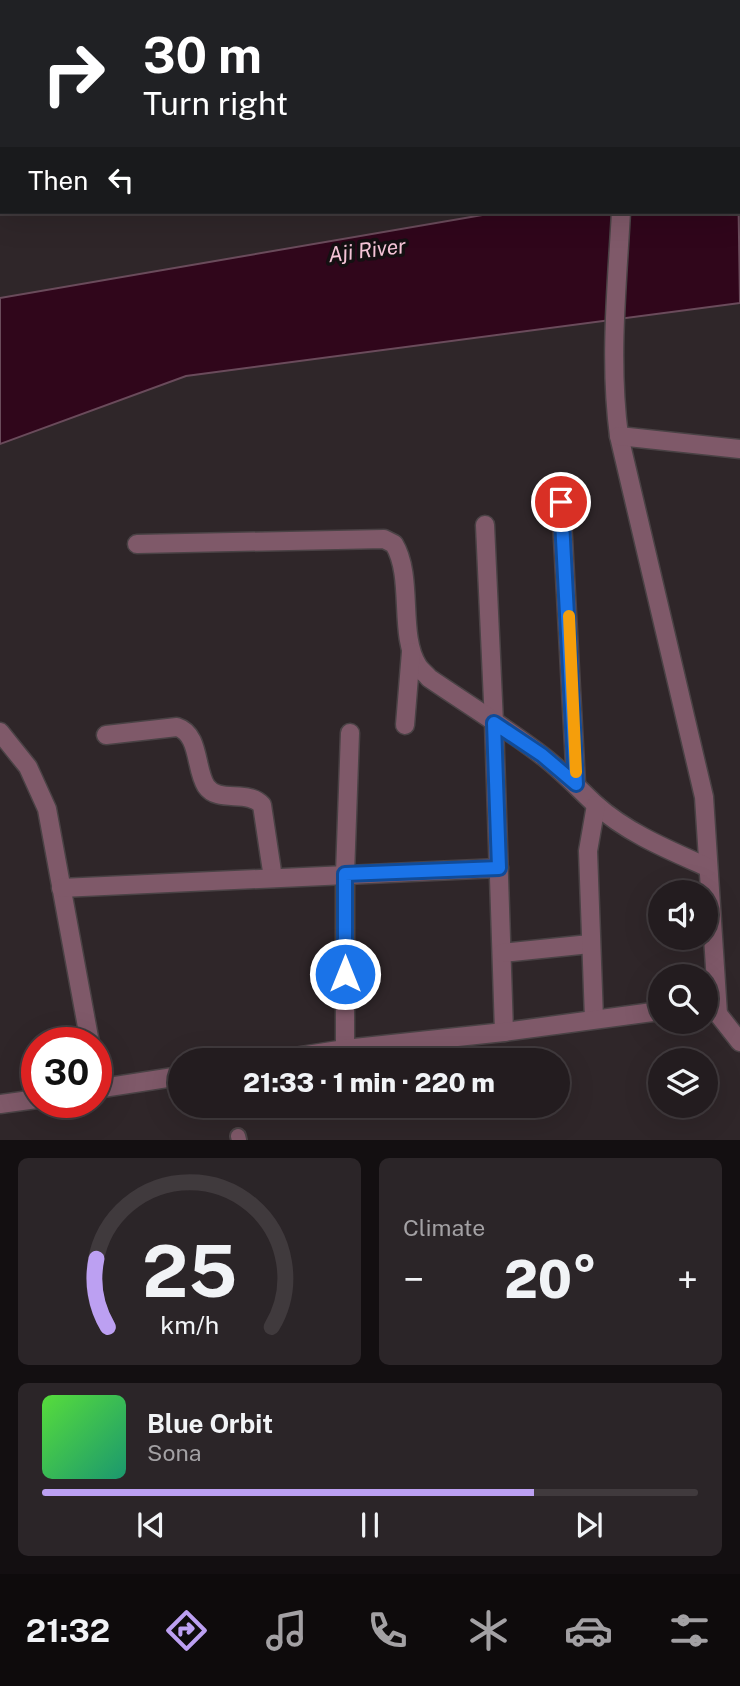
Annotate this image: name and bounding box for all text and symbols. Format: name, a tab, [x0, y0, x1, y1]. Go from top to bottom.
text: 30 m	[143, 26, 262, 84]
icon: right	[28, 28, 119, 119]
text: Turn right	[143, 85, 288, 122]
icon: left	[102, 161, 140, 199]
text: Then	[28, 165, 88, 196]
water label: Aji River	[327, 233, 408, 267]
pin	[531, 472, 591, 532]
icon: arrive	[542, 483, 580, 521]
map controls	[648, 880, 718, 1118]
button: sound	[648, 880, 718, 950]
position arrow	[308, 937, 382, 1011]
button: search	[648, 964, 718, 1034]
speed limit sign: 30	[21, 1027, 112, 1118]
button: layers	[648, 1048, 718, 1118]
text: 21:33 · 1 min · 220 m	[243, 1067, 495, 1098]
text: Climate	[403, 1214, 485, 1241]
text: 25	[142, 1229, 237, 1314]
text: 20°	[504, 1249, 597, 1310]
text: −	[403, 1257, 424, 1302]
text: +	[677, 1257, 698, 1302]
text: km/h	[160, 1310, 219, 1340]
text: Blue Orbit	[147, 1408, 273, 1439]
text: Sona	[147, 1439, 201, 1466]
icon: previous	[132, 1506, 170, 1544]
icon: pause	[351, 1506, 389, 1544]
icon: next	[570, 1506, 608, 1544]
icon: directions	[162, 1606, 211, 1655]
icon: music	[262, 1606, 311, 1655]
icon: phone	[363, 1606, 412, 1655]
icon: climate	[464, 1606, 513, 1655]
icon: car	[564, 1606, 613, 1655]
icon: filters	[665, 1606, 714, 1655]
text: 21:32	[26, 1612, 110, 1649]

